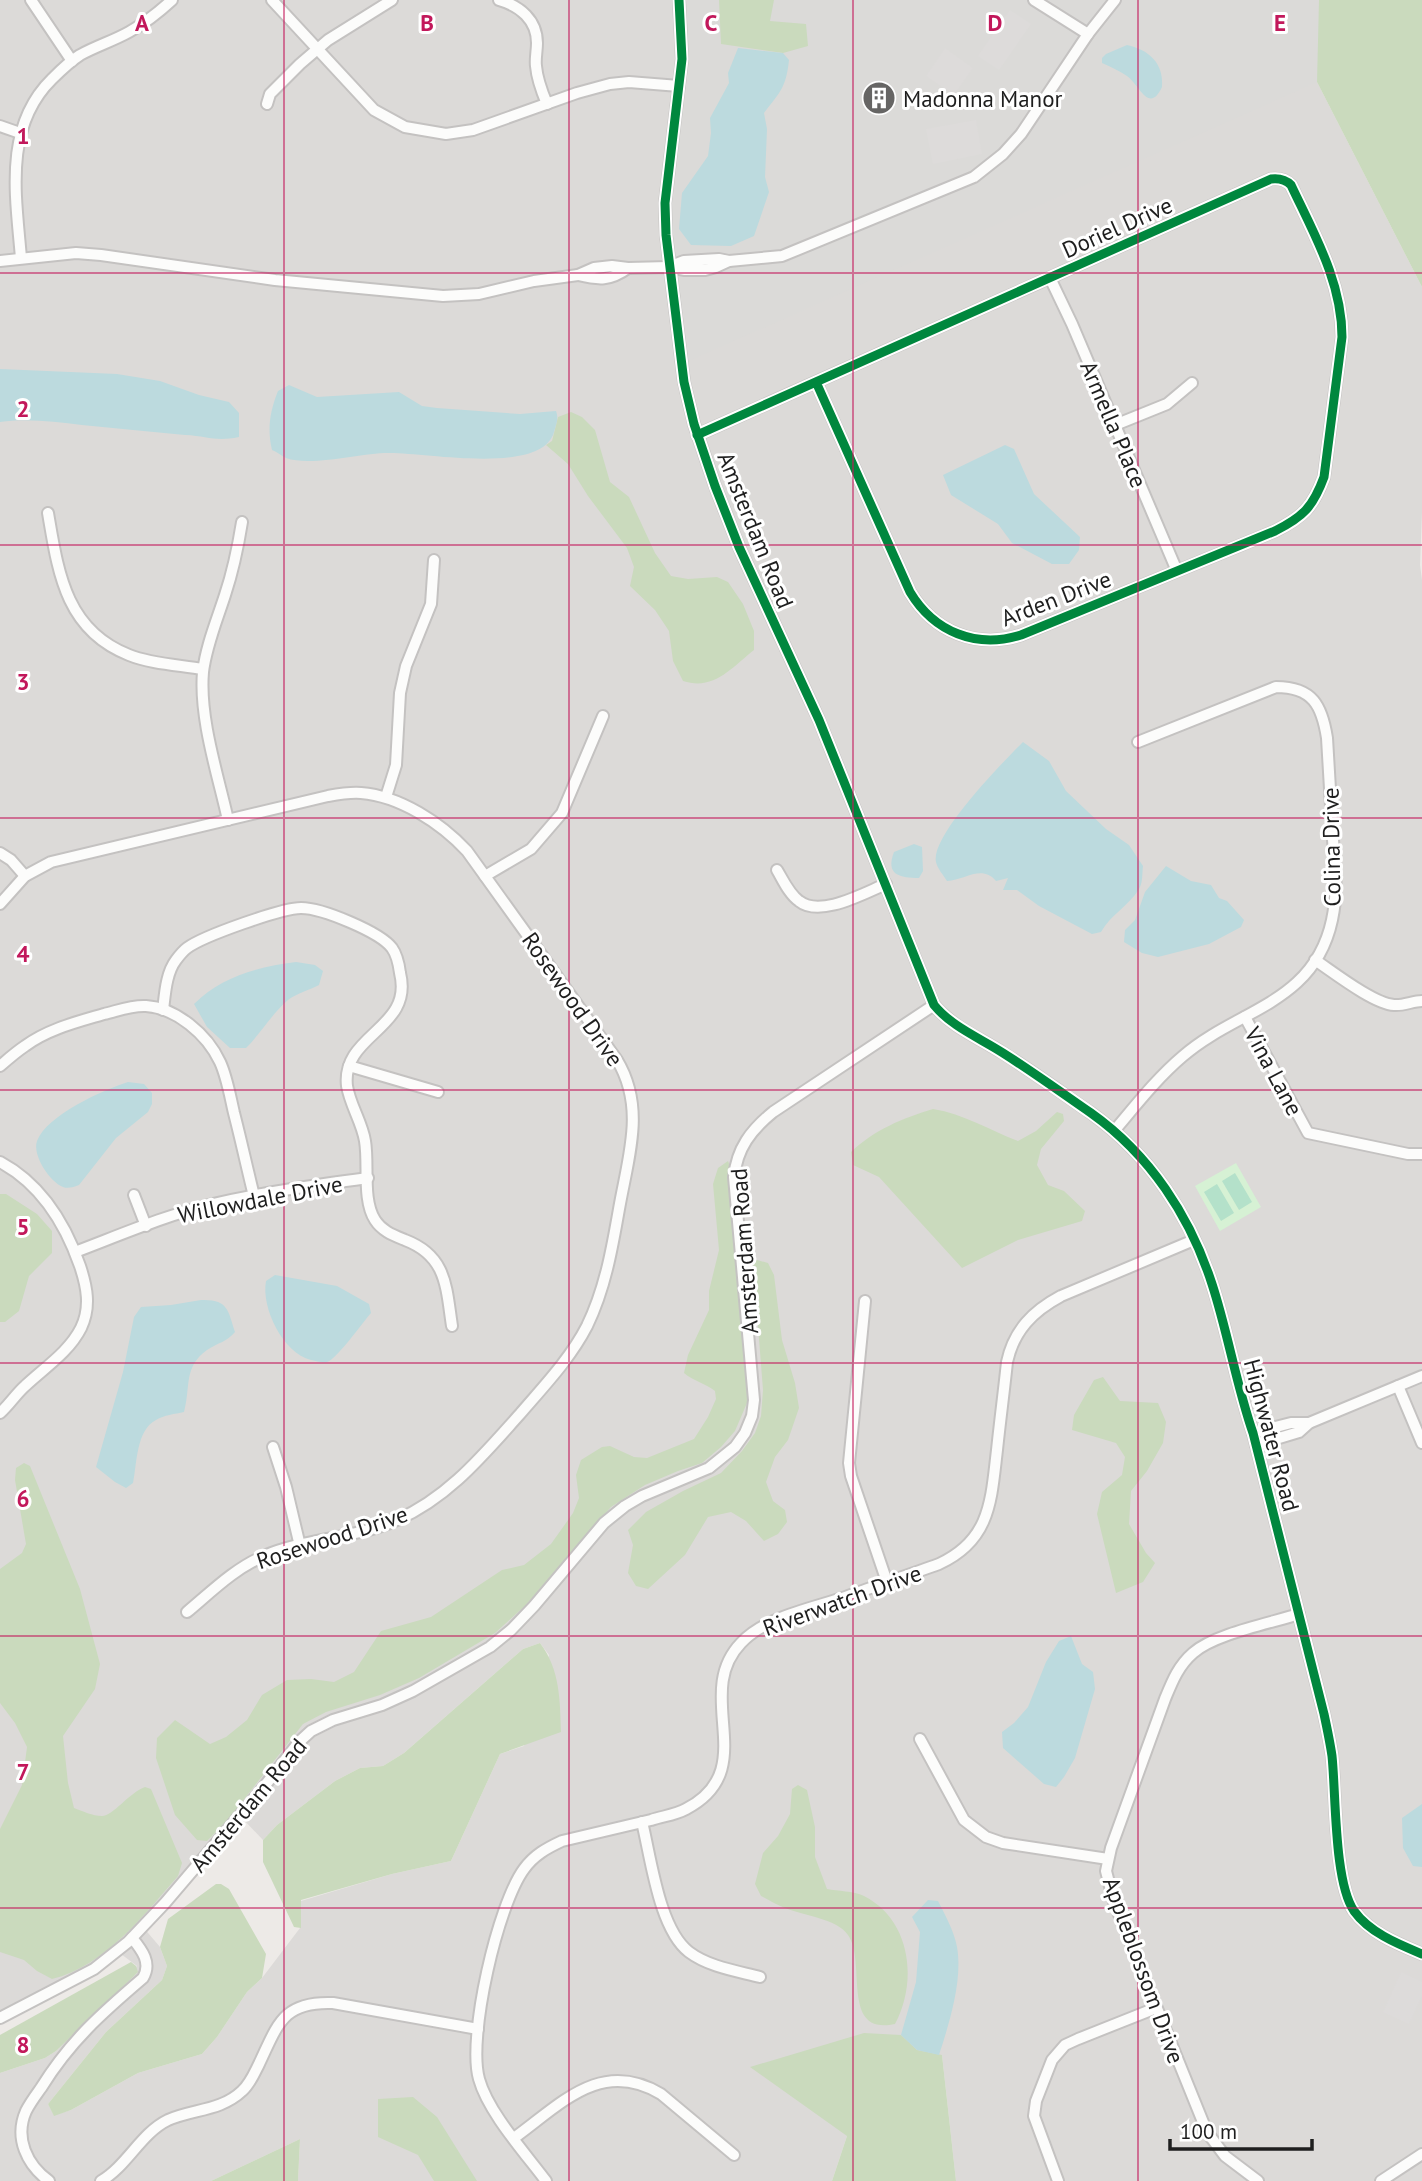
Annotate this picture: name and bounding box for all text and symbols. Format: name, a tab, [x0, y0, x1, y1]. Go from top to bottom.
text: A	[135, 8, 149, 37]
text: B	[420, 8, 434, 37]
text: C	[705, 8, 718, 37]
text: D	[988, 8, 1002, 37]
text: E	[1274, 8, 1286, 37]
building icon: Madonna Manor	[860, 79, 898, 117]
place label: Madonna Manor	[903, 84, 1063, 113]
text: 1	[16, 121, 30, 150]
street label: Doriel Drive	[1057, 190, 1177, 264]
street label: Armella Place	[1074, 356, 1154, 492]
text: 2	[16, 394, 30, 423]
street label: Amsterdam Road	[711, 448, 801, 612]
street label: Arden Drive	[997, 564, 1115, 632]
text: 3	[16, 667, 30, 696]
street label: Colina Drive	[1315, 787, 1347, 907]
street label: Rosewood Drive	[516, 926, 630, 1072]
text: 4	[16, 939, 30, 968]
street label: Vina Lane	[1238, 1021, 1309, 1120]
street label: Amsterdam Road	[724, 1167, 764, 1335]
street label: Willowdale Drive	[175, 1169, 345, 1229]
text: 5	[16, 1212, 30, 1241]
street label: Highwater Road	[1238, 1356, 1306, 1514]
text: 6	[16, 1484, 30, 1513]
street label: Rosewood Drive	[253, 1499, 411, 1575]
street label: Riverwatch Drive	[759, 1558, 925, 1642]
street label: Amsterdam Road	[183, 1732, 313, 1878]
text: 7	[16, 1757, 30, 1786]
street label: Appleblossom Drive	[1097, 1873, 1191, 2067]
text: 8	[16, 2030, 30, 2059]
scale bar	[1170, 2108, 1312, 2152]
text: 100 m	[1180, 2118, 1237, 2145]

